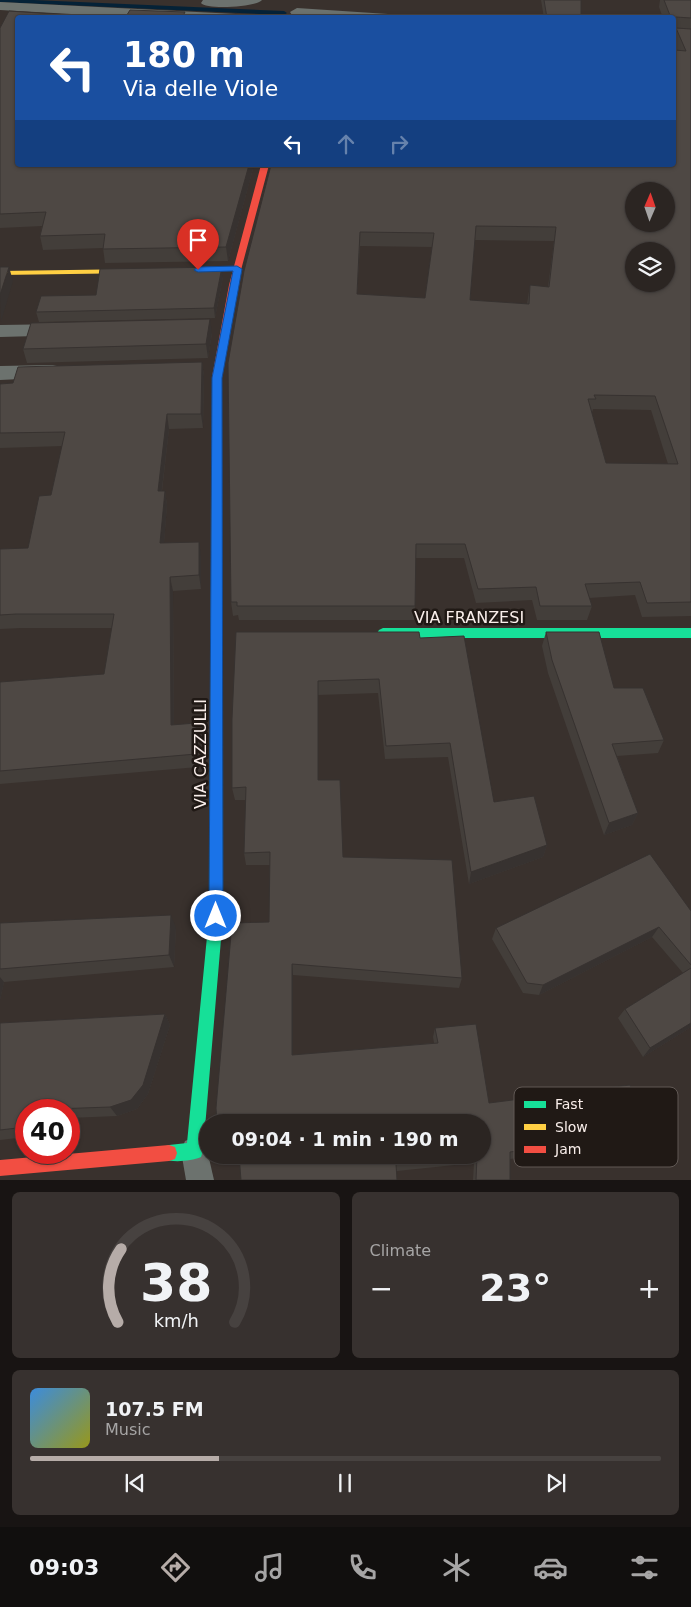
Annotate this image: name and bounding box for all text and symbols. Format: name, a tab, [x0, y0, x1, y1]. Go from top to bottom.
icon: left	[40, 35, 105, 100]
text: 180 m	[123, 35, 245, 75]
text: Via delle Viole	[123, 76, 278, 101]
icon: left	[279, 130, 307, 158]
icon: ahead	[332, 130, 360, 158]
icon: right	[385, 130, 413, 158]
north arrow	[625, 182, 675, 232]
map controls	[625, 182, 675, 292]
pin	[177, 219, 219, 270]
icon: arrive	[184, 226, 212, 254]
button: layers	[625, 242, 675, 292]
street label: VIA FRANZESI	[414, 608, 524, 627]
street label: VIA CAZZULLI	[191, 699, 210, 809]
position arrow	[189, 889, 241, 941]
legend	[514, 1087, 678, 1167]
text: Fast	[555, 1096, 584, 1112]
speed limit sign: 40	[15, 1099, 80, 1164]
text: Slow	[555, 1119, 588, 1135]
text: 09:04 · 1 min · 190 m	[231, 1128, 459, 1150]
text: Jam	[554, 1141, 581, 1157]
text: Climate	[370, 1241, 431, 1260]
text: 38	[140, 1253, 212, 1313]
text: 23°	[479, 1266, 551, 1310]
text: −	[370, 1272, 393, 1305]
text: +	[638, 1272, 661, 1305]
text: km/h	[153, 1310, 198, 1331]
text: 107.5 FM	[105, 1398, 204, 1420]
text: Music	[105, 1420, 151, 1439]
icon: previous	[121, 1469, 149, 1497]
icon: pause	[331, 1469, 359, 1497]
icon: next	[542, 1469, 570, 1497]
icon: directions	[158, 1550, 193, 1585]
icon: music	[252, 1550, 287, 1585]
icon: phone	[345, 1550, 380, 1585]
icon: climate	[439, 1550, 474, 1585]
icon: car	[533, 1550, 568, 1585]
icon: filters	[627, 1550, 662, 1585]
text: 09:03	[29, 1555, 99, 1580]

